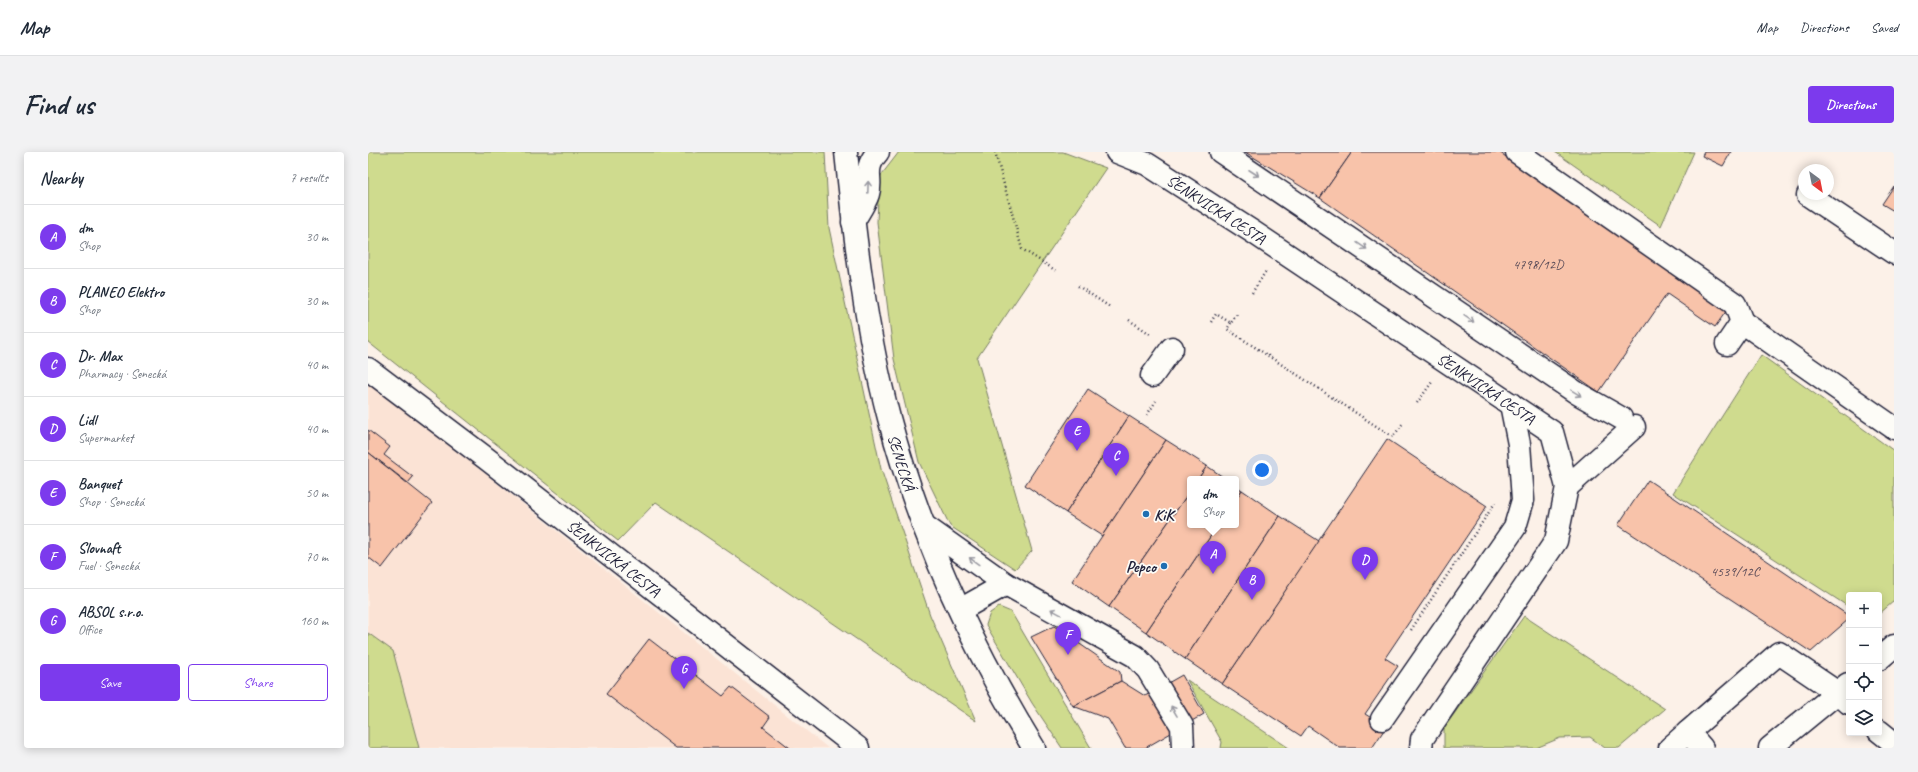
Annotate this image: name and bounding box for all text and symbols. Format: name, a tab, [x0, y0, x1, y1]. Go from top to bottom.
text: Map	[20, 16, 50, 40]
text: Map	[1757, 19, 1778, 36]
text: Directions	[1800, 19, 1849, 36]
text: Saved	[1871, 19, 1898, 36]
button: Directions	[1808, 86, 1894, 123]
text: Find us	[24, 87, 94, 122]
north arrow	[1798, 164, 1834, 200]
text: Nearby	[40, 168, 83, 189]
one-way arrow	[1248, 169, 1259, 177]
text: 7 results	[290, 170, 328, 186]
street label: ŠENKVICKÁ CESTA	[1163, 170, 1270, 249]
one-way arrow	[864, 181, 872, 194]
text: dm	[78, 219, 93, 238]
text: A	[50, 229, 56, 245]
text: 30 m	[306, 229, 328, 245]
text: Shop	[78, 238, 100, 254]
one-way arrow	[1356, 242, 1367, 250]
house number: 4798/12D	[1513, 256, 1565, 273]
text: PLANEO Elektro	[78, 283, 164, 302]
text: B	[50, 293, 56, 309]
text: 30 m	[306, 293, 328, 309]
text: Shop	[78, 302, 100, 318]
one-way arrow	[1463, 315, 1474, 323]
text: Dr. Max	[78, 347, 122, 366]
street label: ŠENKVICKÁ CESTA	[1433, 349, 1539, 429]
text: C	[50, 357, 56, 373]
text: 40 m	[306, 357, 328, 373]
text: Pharmacy · Senecká	[78, 366, 166, 382]
one-way arrow	[1570, 389, 1582, 397]
text: Lidl	[78, 411, 96, 430]
pin: E	[1064, 418, 1090, 451]
text: D	[49, 421, 57, 437]
text: 40 m	[306, 421, 328, 437]
text: Supermarket	[78, 430, 133, 446]
street label: SENECKÁ	[883, 432, 920, 495]
pin: C	[1103, 443, 1129, 476]
your location	[1252, 460, 1272, 480]
text: Banquet	[78, 475, 121, 494]
popup	[1187, 476, 1239, 528]
text: E	[50, 485, 56, 501]
text: 50 m	[306, 485, 328, 501]
text: dm	[1202, 485, 1217, 504]
text: Shop · Senecká	[78, 494, 144, 510]
text: Shop	[1202, 504, 1224, 520]
place label: KiK	[1154, 505, 1176, 525]
marker: KiK	[1141, 509, 1151, 519]
street label: ŠENKVICKÁ CESTA	[562, 516, 665, 602]
text: Slovnaft	[78, 539, 121, 558]
pin: A	[1200, 541, 1226, 574]
pin: D	[1352, 547, 1378, 580]
text: F	[50, 549, 56, 565]
text: 70 m	[306, 549, 328, 565]
one-way arrow	[968, 557, 979, 565]
place label: Pepco	[1126, 557, 1158, 577]
text: Fuel · Senecká	[78, 558, 139, 574]
marker: Pepco	[1159, 561, 1169, 571]
house number: 4539/12C	[1710, 563, 1761, 580]
pin: B	[1239, 567, 1265, 600]
map controls	[1846, 592, 1882, 736]
button: +	[1846, 592, 1882, 628]
text: ABSOL s.r.o.	[78, 603, 143, 622]
one-way arrow	[1050, 608, 1062, 615]
text: G	[50, 613, 56, 629]
text: 160 m	[300, 613, 328, 629]
text: Office	[78, 622, 102, 638]
pin: F	[1055, 622, 1081, 655]
button: −	[1846, 628, 1882, 664]
pin: G	[671, 656, 697, 689]
button: Save	[40, 664, 180, 701]
button: Share	[188, 664, 328, 701]
button: locate	[1846, 664, 1882, 700]
button: layers	[1846, 700, 1882, 736]
one-way arrow	[1169, 705, 1177, 717]

